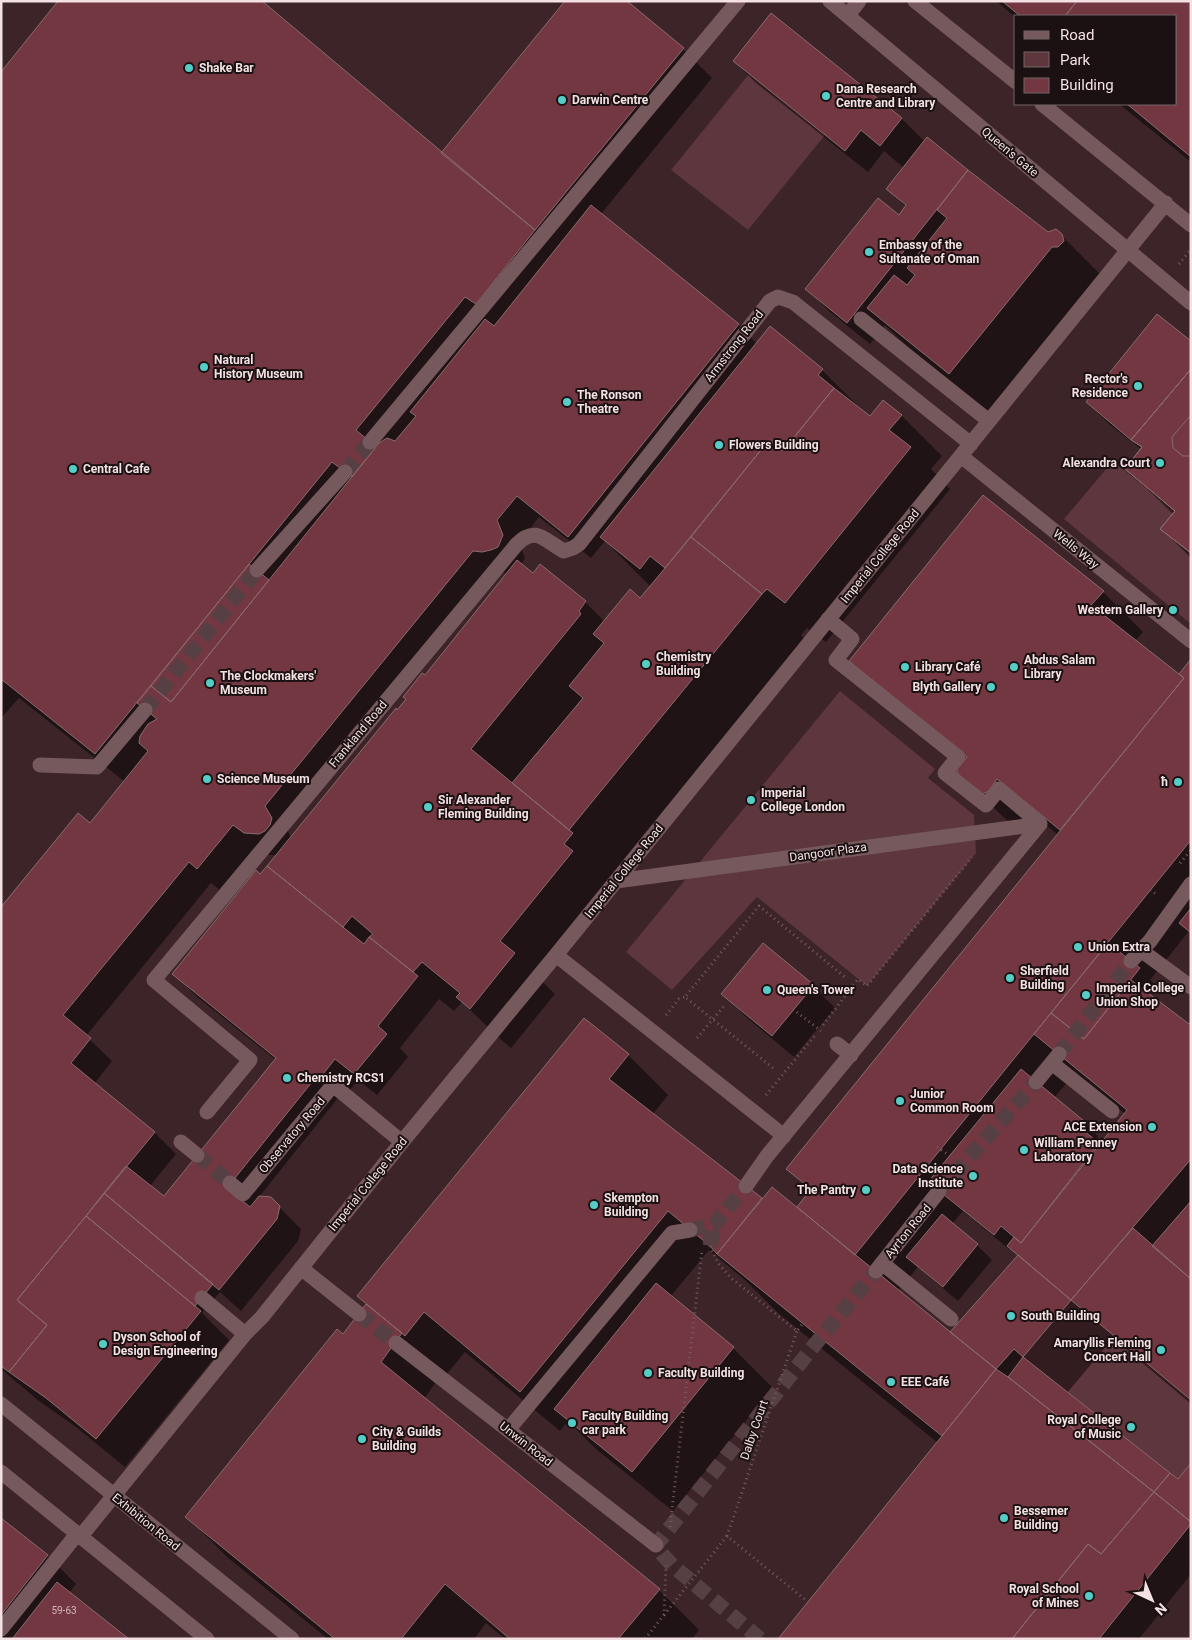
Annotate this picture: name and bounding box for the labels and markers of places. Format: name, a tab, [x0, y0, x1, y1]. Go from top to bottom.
place label: Shake Bar	[199, 61, 254, 75]
marker: Shake Bar	[183, 62, 195, 74]
place label: Dana Research Centre and Library	[836, 82, 936, 110]
marker: Dana Research Centre and Library	[820, 90, 832, 102]
place label: Darwin Centre	[572, 93, 649, 107]
marker: Darwin Centre	[556, 94, 568, 106]
place label: Embassy of the Sultanate of Oman	[879, 238, 980, 266]
marker: Embassy of the Sultanate of Oman	[863, 246, 875, 258]
place label: Natural History Museum	[214, 353, 303, 381]
marker: Natural History Museum	[198, 361, 210, 373]
place label: Rector's Residence	[1072, 372, 1129, 400]
marker: Rector's Residence	[1132, 380, 1144, 392]
place label: The Ronson Theatre	[577, 388, 642, 416]
marker: The Ronson Theatre	[561, 396, 573, 408]
place label: Flowers Building	[729, 438, 819, 452]
marker: Flowers Building	[713, 439, 725, 451]
place label: Alexandra Court	[1063, 456, 1150, 470]
marker: Alexandra Court	[1154, 457, 1166, 469]
place label: Central Cafe	[83, 462, 150, 476]
marker: Central Cafe	[67, 463, 79, 475]
place label: Western Gallery	[1077, 603, 1164, 617]
marker: Western Gallery	[1167, 604, 1179, 616]
place label: Chemistry Building	[656, 650, 712, 678]
place label: Abdus Salam Library	[1024, 653, 1095, 681]
marker: Chemistry Building	[640, 658, 652, 670]
place label: Library Café	[915, 660, 981, 674]
marker: Library Café	[899, 661, 911, 673]
marker: Abdus Salam Library	[1008, 661, 1020, 673]
place label: The Clockmakers' Museum	[220, 669, 316, 697]
marker: The Clockmakers' Museum	[204, 677, 216, 689]
place label: Blyth Gallery	[912, 680, 982, 694]
marker: Blyth Gallery	[985, 681, 997, 693]
place label: Science Museum	[217, 772, 310, 786]
marker: Science Museum	[201, 773, 213, 785]
place label: ħ	[1160, 775, 1168, 789]
marker: ħ	[1172, 776, 1184, 788]
place label: Imperial College London	[761, 786, 845, 814]
place label: Sir Alexander Fleming Building	[438, 793, 529, 821]
marker: Imperial College London	[745, 794, 757, 806]
marker: Sir Alexander Fleming Building	[422, 801, 434, 813]
place label: Union Extra	[1088, 940, 1150, 954]
marker: Union Extra	[1072, 941, 1084, 953]
place label: Sherfield Building	[1020, 964, 1069, 992]
marker: Sherfield Building	[1004, 972, 1016, 984]
place label: Imperial College Union Shop	[1096, 981, 1185, 1009]
place label: Queen's Tower	[777, 983, 855, 997]
marker: Queen's Tower	[761, 984, 773, 996]
marker: Imperial College Union Shop	[1080, 989, 1092, 1001]
place label: Chemistry RCS1	[297, 1071, 385, 1085]
marker: Chemistry RCS1	[281, 1072, 293, 1084]
place label: Junior Common Room	[910, 1087, 994, 1115]
marker: Junior Common Room	[894, 1095, 906, 1107]
place label: ACE Extension	[1063, 1120, 1142, 1134]
marker: ACE Extension	[1146, 1121, 1158, 1133]
place label: William Penney Laboratory	[1034, 1136, 1118, 1164]
marker: William Penney Laboratory	[1018, 1144, 1030, 1156]
place label: Data Science Institute	[893, 1162, 964, 1190]
marker: Data Science Institute	[967, 1170, 979, 1182]
place label: The Pantry	[797, 1183, 857, 1197]
marker: The Pantry	[860, 1184, 872, 1196]
place label: Skempton Building	[604, 1191, 659, 1219]
marker: Skempton Building	[588, 1199, 600, 1211]
place label: South Building	[1021, 1309, 1100, 1323]
marker: South Building	[1005, 1310, 1017, 1322]
place label: Dyson School of Design Engineering	[113, 1330, 218, 1358]
place label: Amaryllis Fleming Concert Hall	[1054, 1336, 1151, 1364]
marker: Dyson School of Design Engineering	[97, 1338, 109, 1350]
marker: Amaryllis Fleming Concert Hall	[1155, 1344, 1167, 1356]
place label: Faculty Building	[658, 1366, 744, 1380]
marker: Faculty Building	[642, 1367, 654, 1379]
place label: EEE Café	[901, 1375, 950, 1389]
marker: EEE Café	[885, 1376, 897, 1388]
place label: Faculty Building car park	[582, 1409, 668, 1437]
place label: Royal College of Music	[1047, 1413, 1122, 1441]
marker: Faculty Building car park	[566, 1417, 578, 1429]
marker: Royal College of Music	[1125, 1421, 1137, 1433]
place label: City & Guilds Building	[372, 1425, 441, 1453]
marker: City & Guilds Building	[356, 1433, 368, 1445]
place label: Bessemer Building	[1014, 1504, 1069, 1532]
marker: Bessemer Building	[998, 1512, 1010, 1524]
place label: Royal School of Mines	[1009, 1582, 1079, 1610]
marker: Royal School of Mines	[1083, 1590, 1095, 1602]

